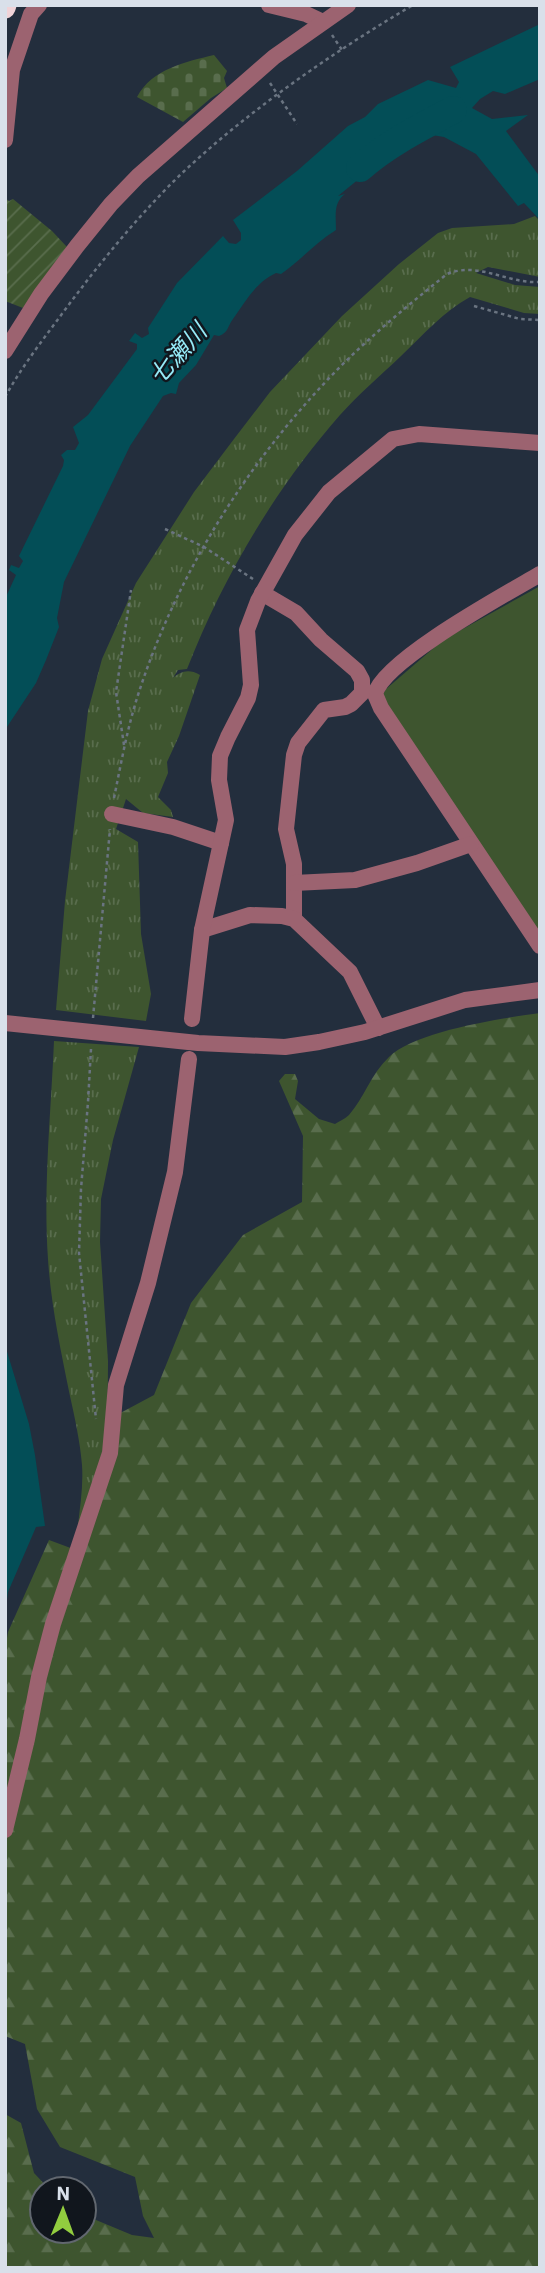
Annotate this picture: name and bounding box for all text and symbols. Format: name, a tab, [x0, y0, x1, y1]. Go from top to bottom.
water label: 七瀬川	[141, 314, 215, 391]
north arrow	[28, 2175, 98, 2245]
text: N	[56, 2181, 70, 2205]

